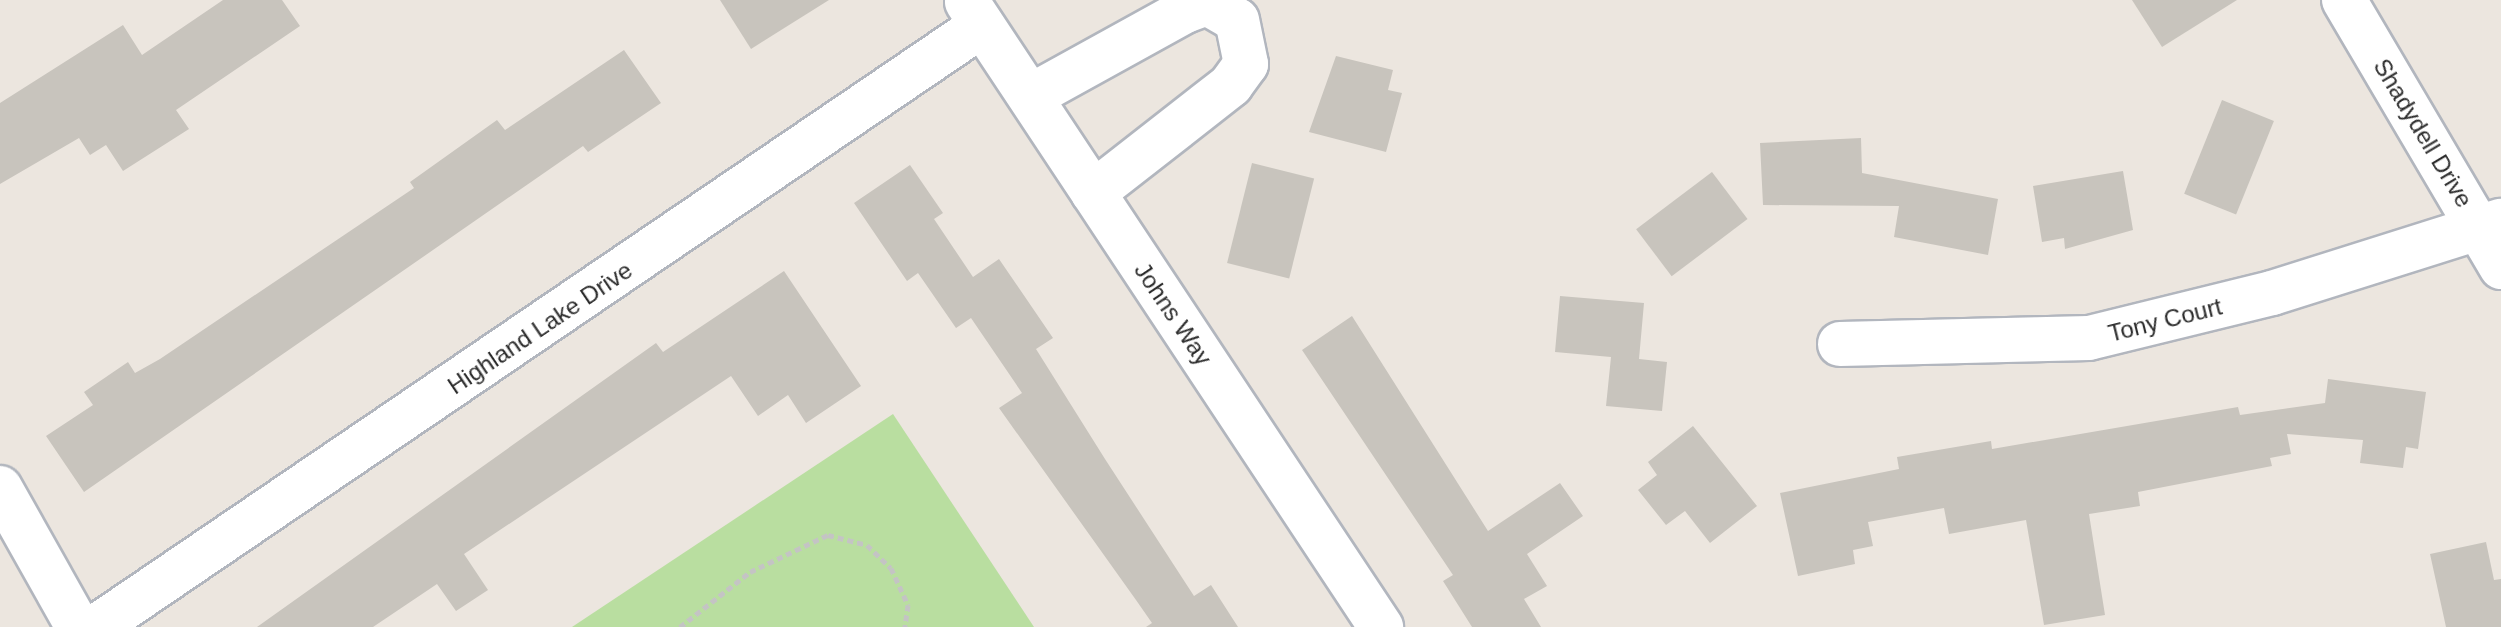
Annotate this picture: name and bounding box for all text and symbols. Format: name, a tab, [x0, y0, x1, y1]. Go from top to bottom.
street label: Shadydell Drive	[2367, 54, 2479, 212]
street label: Highland Lake Drive	[442, 256, 638, 400]
street label: Johns Way	[1128, 257, 1218, 371]
street label: Tony Court	[2105, 292, 2225, 348]

